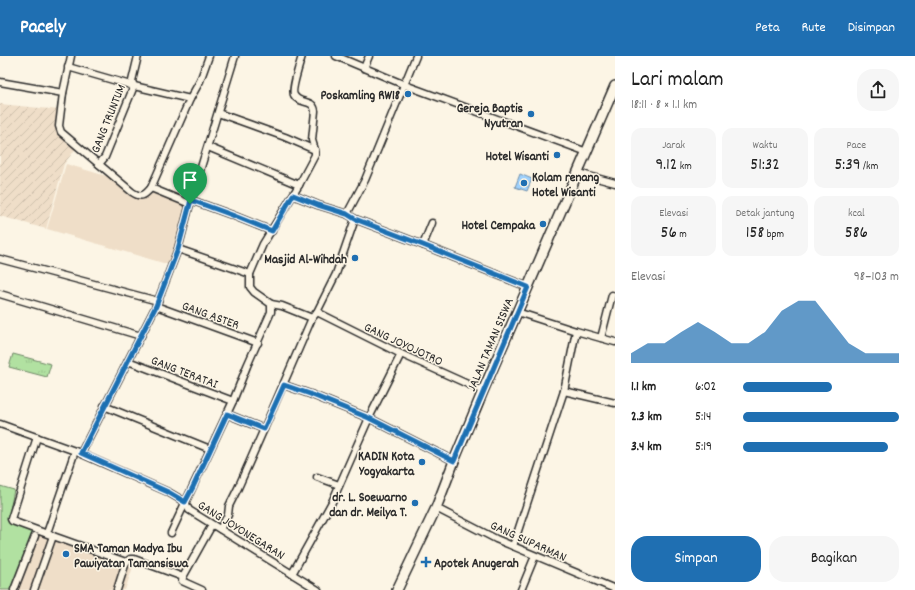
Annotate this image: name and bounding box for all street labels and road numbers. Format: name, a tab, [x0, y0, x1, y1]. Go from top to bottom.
street label: GANG TRUNTUM	[87, 82, 132, 156]
street label: JALAN TAMAN SISWA	[463, 295, 520, 395]
street label: GANG ASTER	[179, 297, 242, 336]
street label: GANG JOYOJOTRO	[360, 319, 446, 372]
street label: GANG TERATAI	[148, 352, 220, 395]
street label: GANG JOYONEGARAN	[193, 497, 288, 566]
street label: GANG SUPARMAN	[487, 517, 569, 568]

